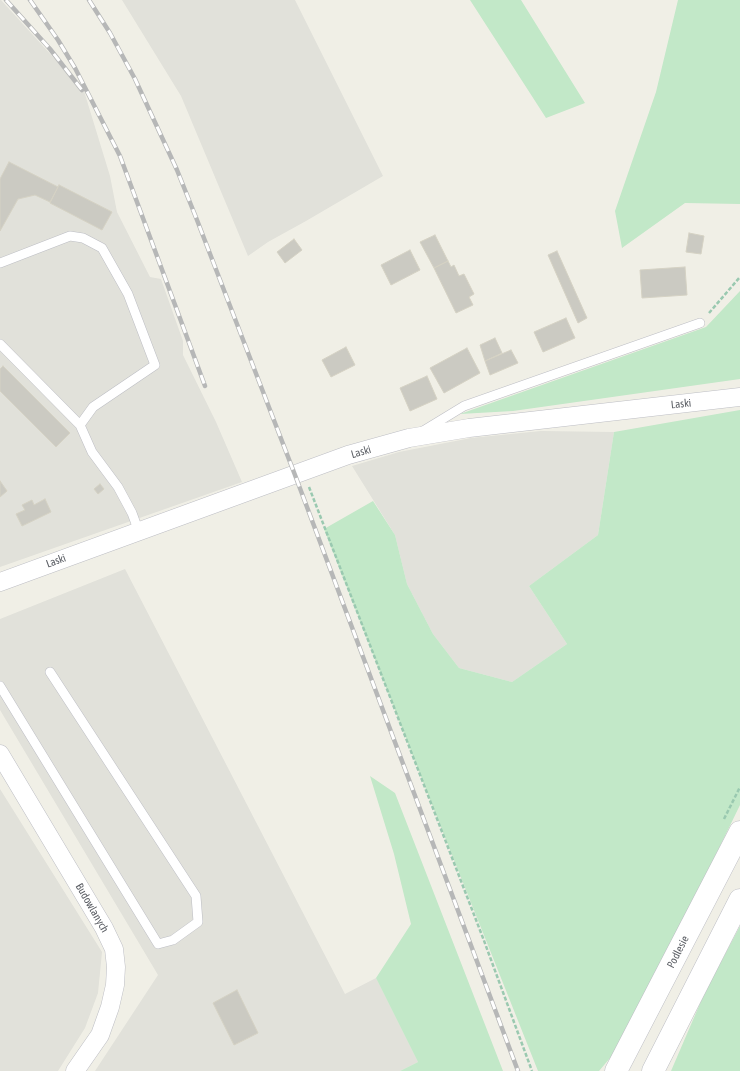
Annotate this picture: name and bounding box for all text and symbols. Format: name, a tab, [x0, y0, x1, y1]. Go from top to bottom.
street label: Laski	[670, 396, 692, 412]
street label: Laski	[349, 443, 373, 461]
street label: Laski	[44, 551, 68, 571]
street label: Budowlanych	[73, 881, 111, 935]
street label: Podlesie	[664, 933, 692, 971]

